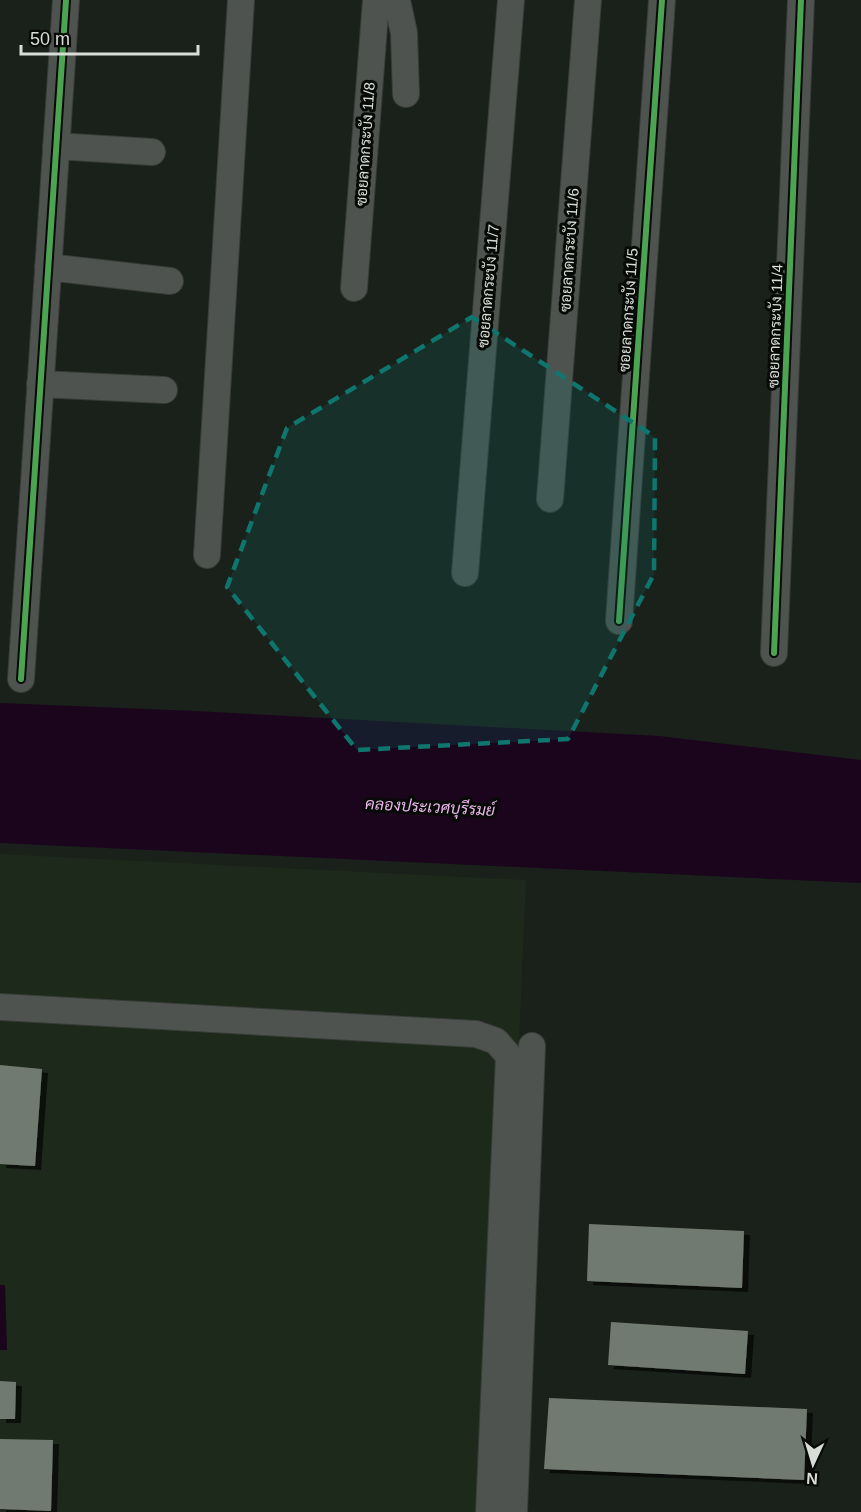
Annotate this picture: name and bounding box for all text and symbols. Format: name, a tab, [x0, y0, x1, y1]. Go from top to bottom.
scale bar	[21, 18, 198, 56]
text: 50 m	[30, 29, 70, 49]
street label: ซอยลาดกระบัง 11/8	[352, 81, 378, 207]
street label: ซอยลาดกระบัง 11/6	[556, 187, 582, 313]
street label: ซอยลาดกระบัง 11/7	[474, 223, 502, 349]
street label: ซอยลาดกระบัง 11/5	[615, 247, 641, 373]
street label: ซอยลาดกระบัง 11/4	[764, 264, 786, 388]
water label: คลองประเวศบุรีรมย์	[365, 791, 498, 822]
north arrow	[783, 1434, 843, 1494]
text: N	[806, 1470, 818, 1487]

